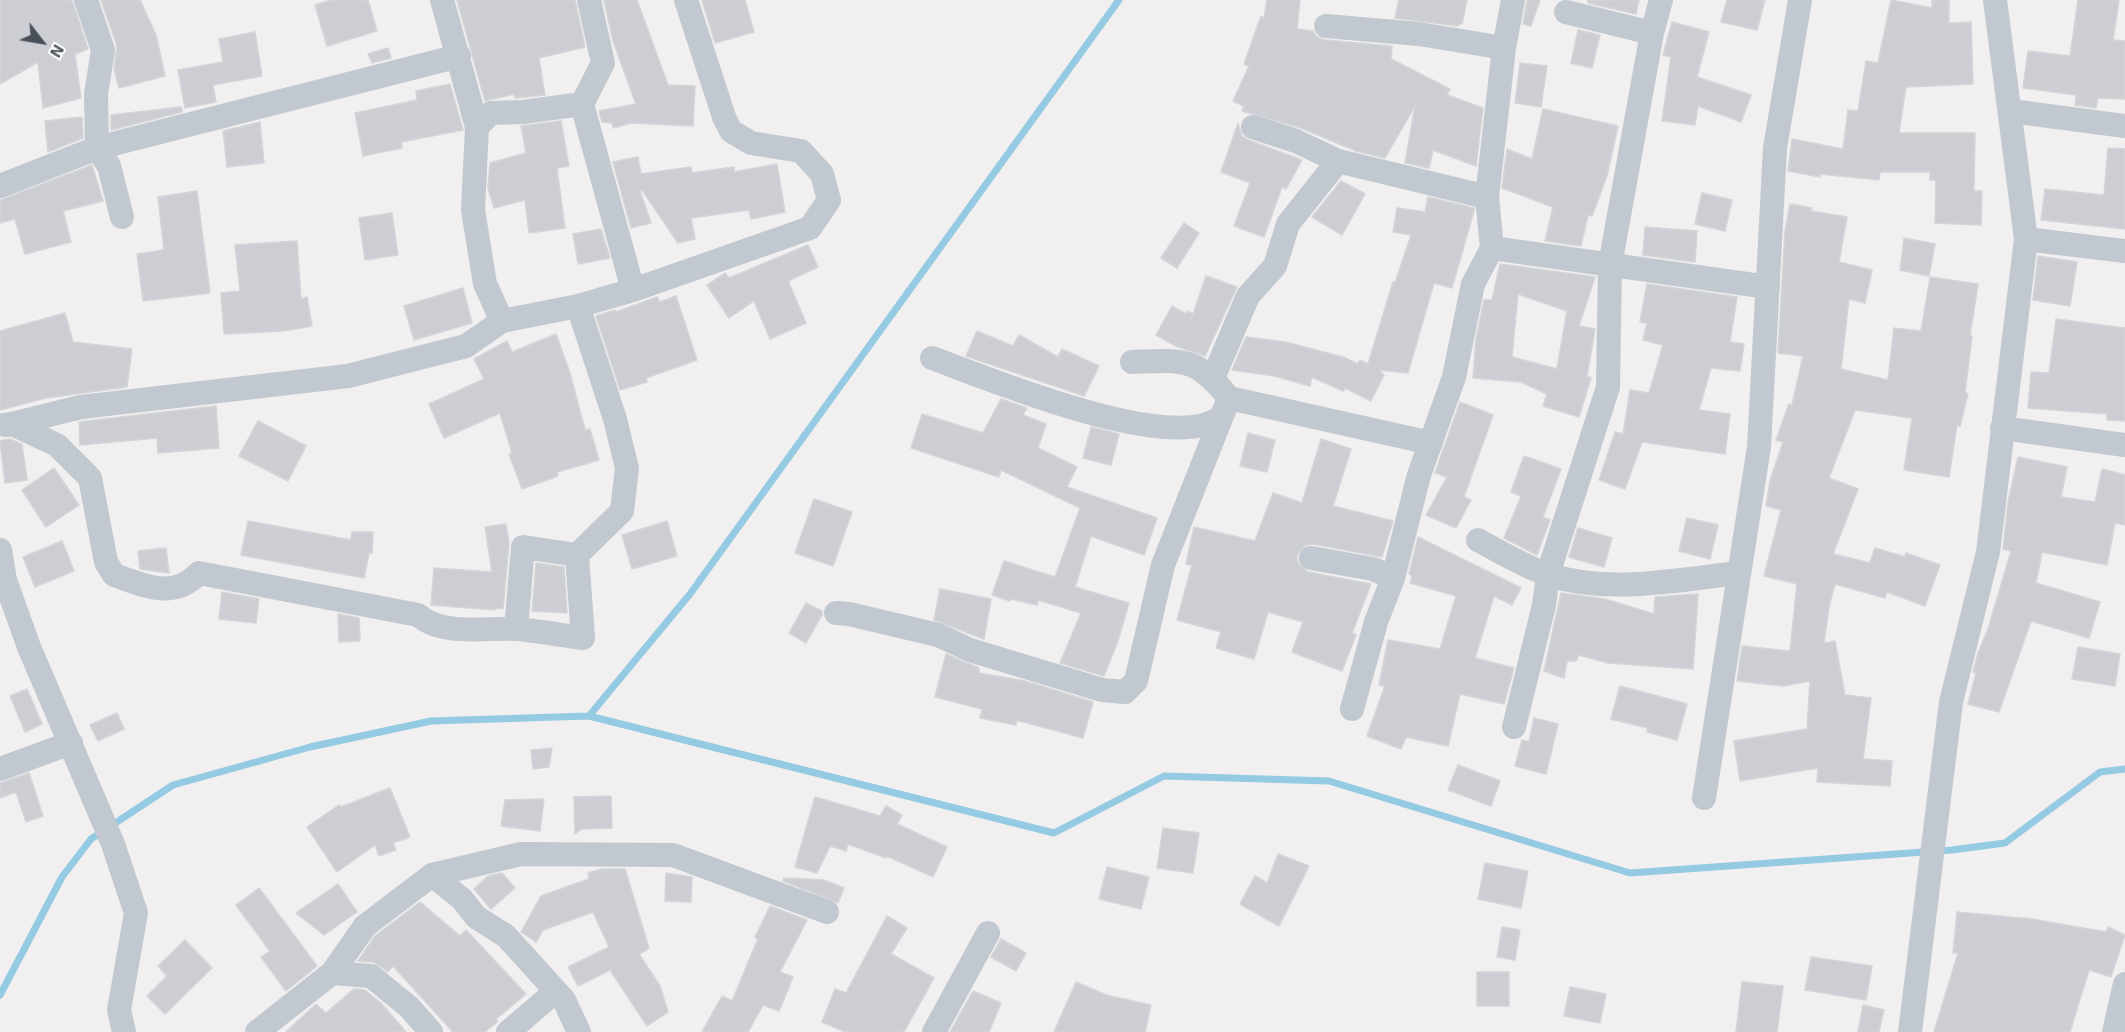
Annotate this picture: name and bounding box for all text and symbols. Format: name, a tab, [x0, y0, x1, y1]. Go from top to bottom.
north arrow	[12, 12, 72, 72]
text: N	[47, 42, 69, 61]

